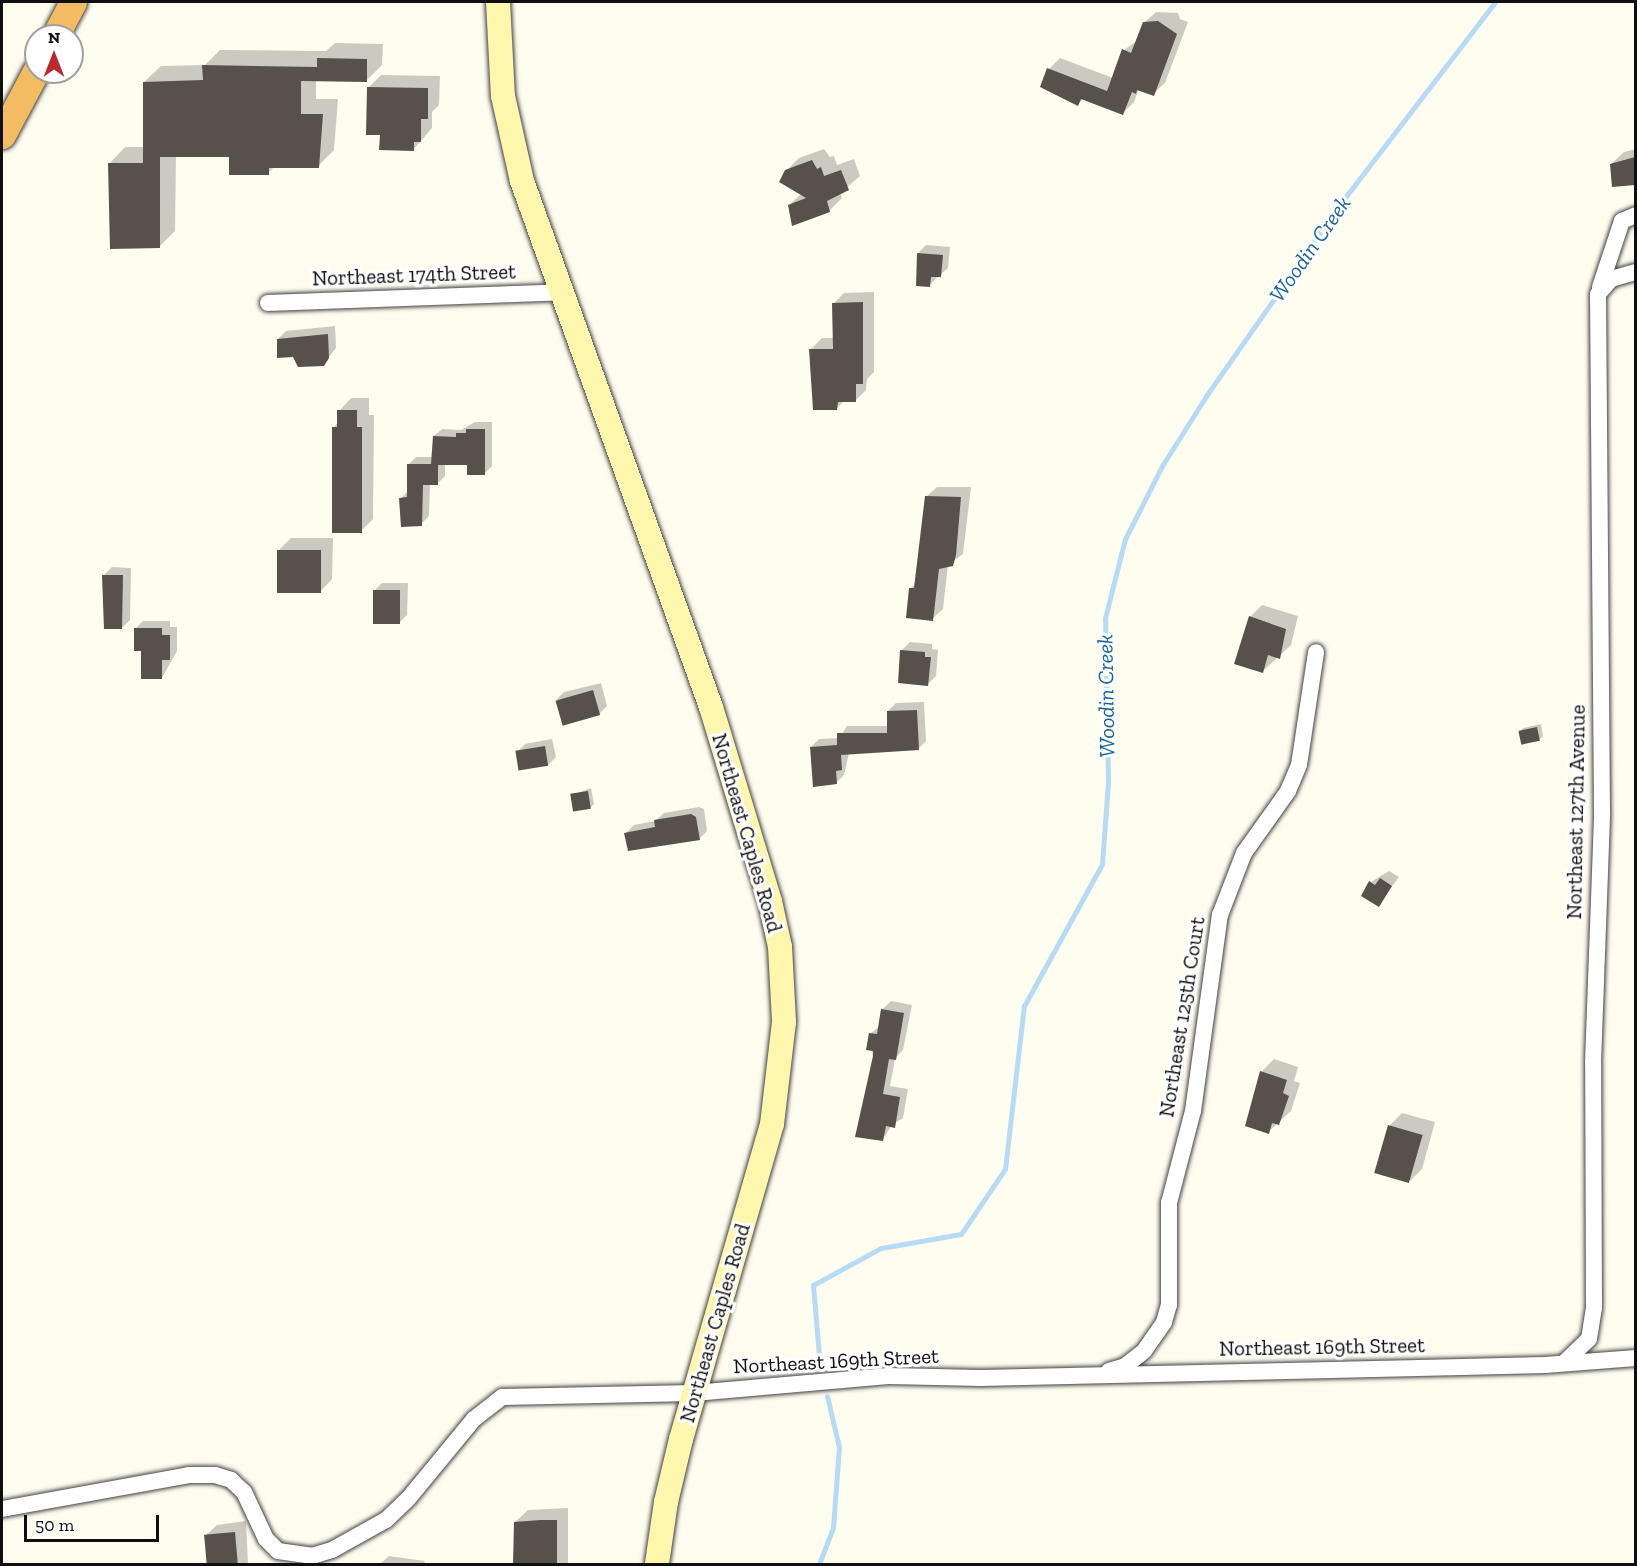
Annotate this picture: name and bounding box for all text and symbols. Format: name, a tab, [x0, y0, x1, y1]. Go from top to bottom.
north arrow	[24, 24, 84, 84]
text: N	[48, 28, 60, 47]
water label: Woodin Creek	[1264, 191, 1356, 307]
street label: Northeast 174th Street	[312, 259, 516, 291]
water label: Woodin Creek	[1092, 634, 1120, 758]
street label: Northeast 127th Avenue	[1562, 704, 1590, 920]
street label: Northeast Caples Road	[707, 731, 787, 935]
street label: Northeast 125th Court	[1154, 915, 1210, 1119]
street label: Northeast Caples Road	[675, 1221, 755, 1425]
street label: Northeast 169th Street	[1219, 1333, 1425, 1361]
street label: Northeast 169th Street	[732, 1343, 940, 1379]
scale bar	[27, 1503, 162, 1541]
text: 50 m	[35, 1514, 74, 1536]

